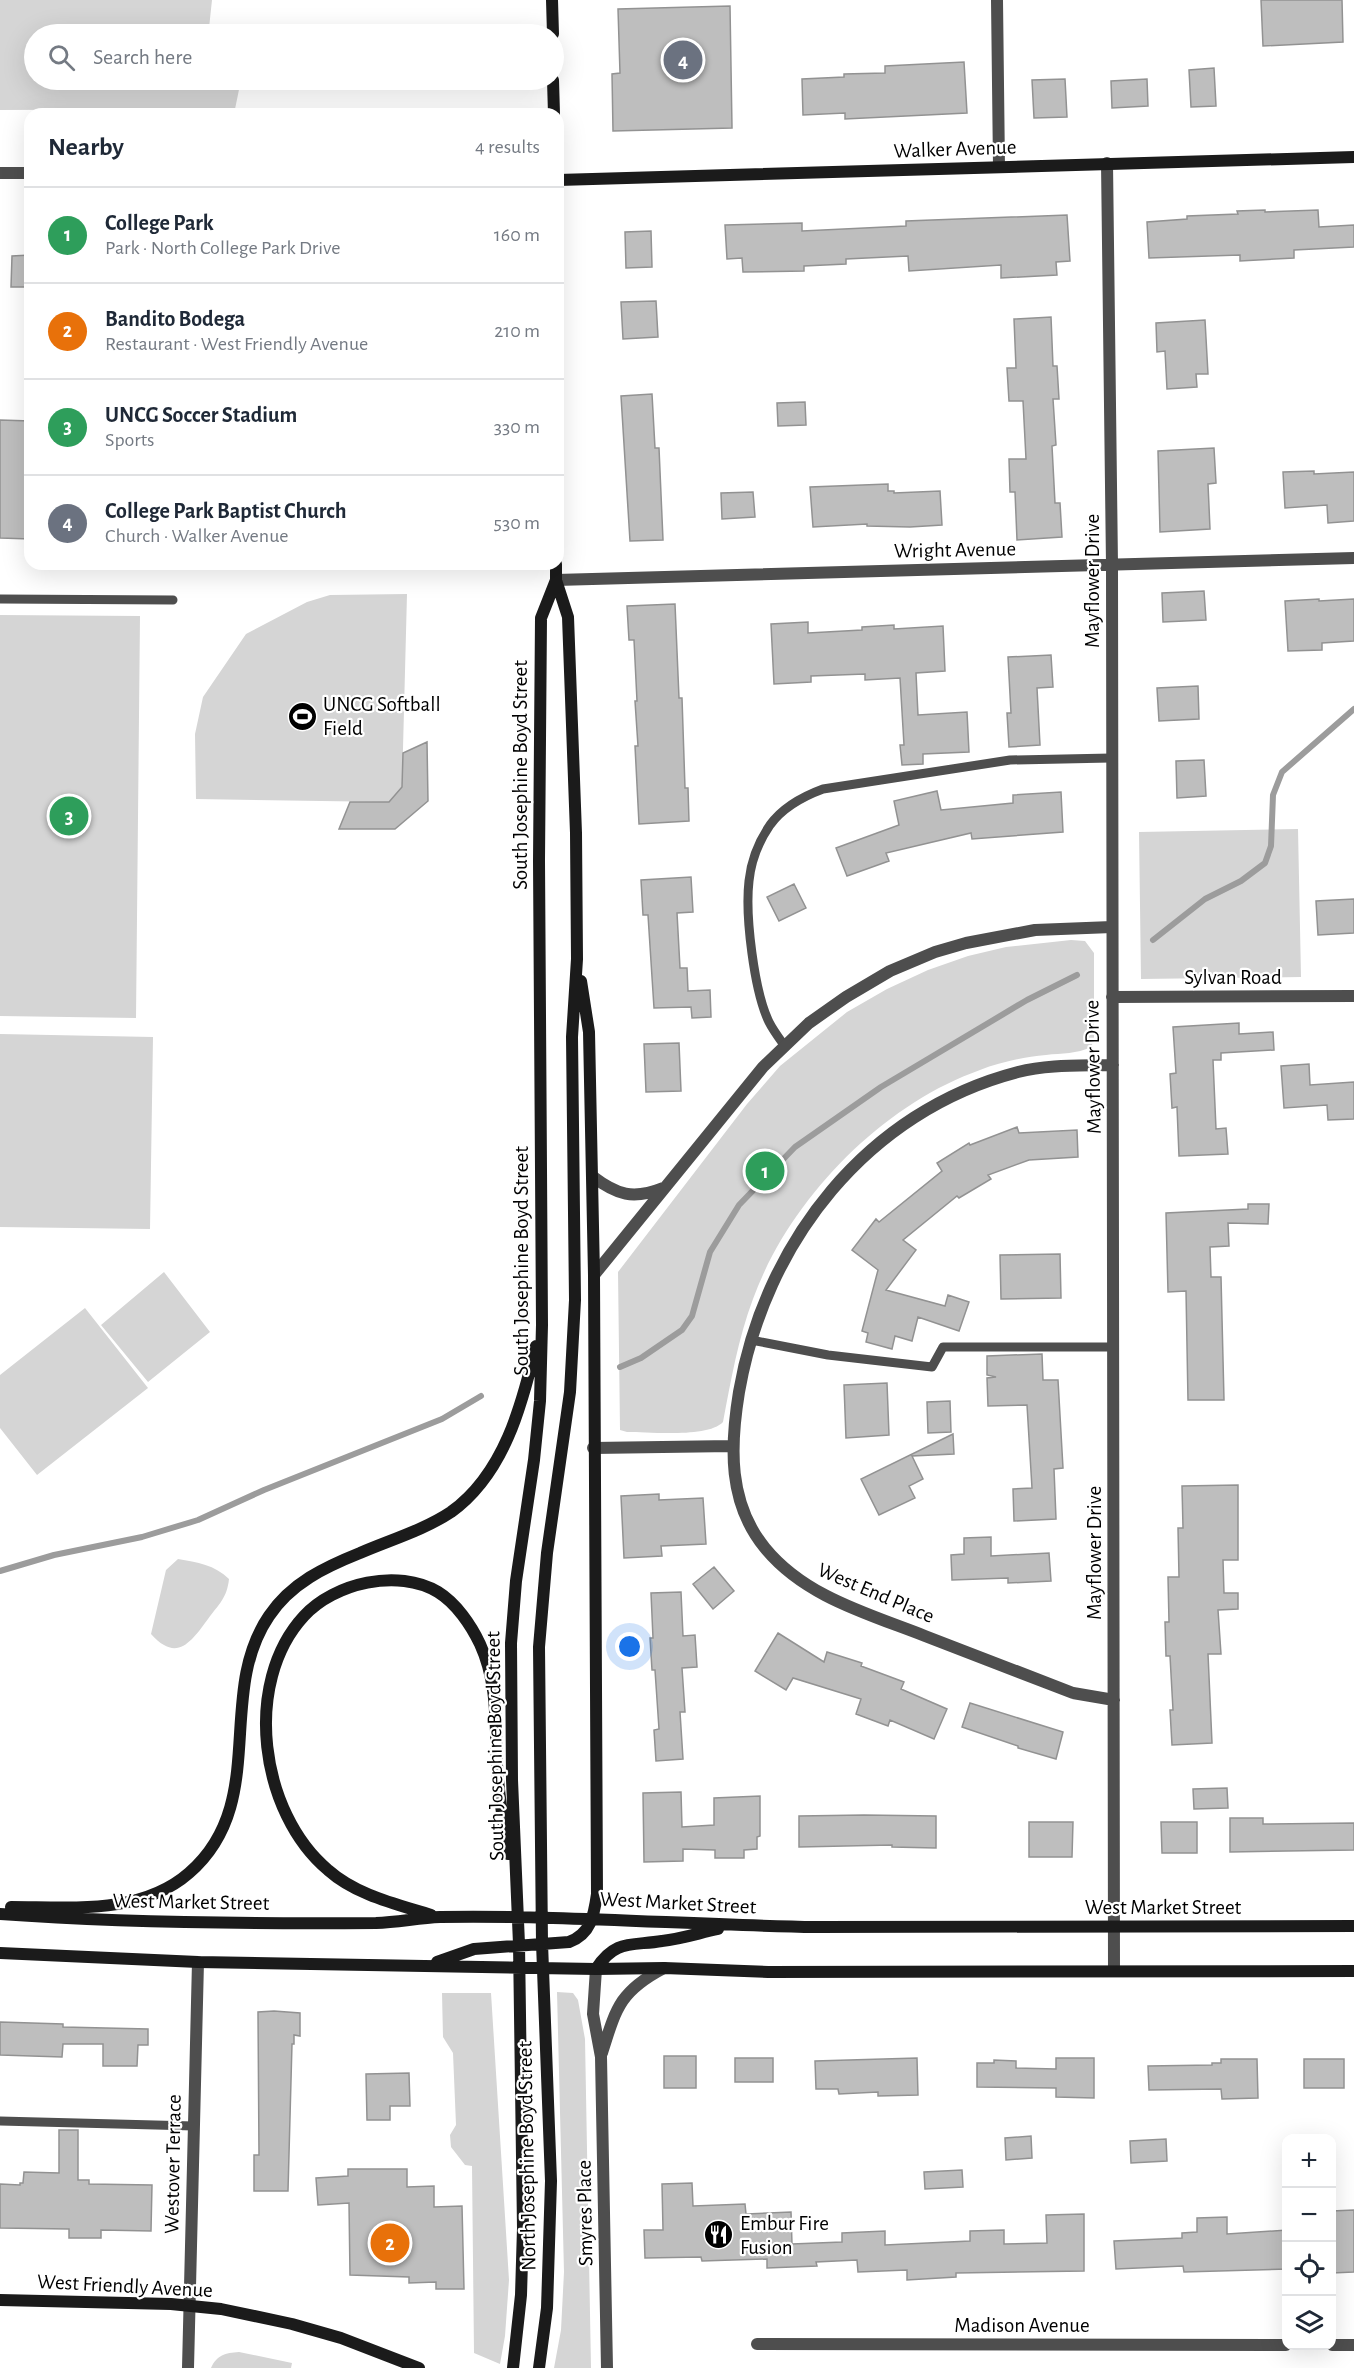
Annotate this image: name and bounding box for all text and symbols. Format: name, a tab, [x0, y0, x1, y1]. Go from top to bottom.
search box	[24, 24, 564, 90]
pin: 4	[664, 38, 702, 82]
icon: search	[45, 41, 78, 74]
text: Search here	[93, 46, 192, 68]
text: Nearby	[48, 134, 124, 160]
street label: Walker Avenue	[893, 136, 1017, 162]
text: 4 results	[475, 137, 540, 157]
text: College Park	[105, 212, 214, 234]
text: 1	[64, 225, 71, 245]
text: 160 m	[494, 225, 540, 245]
text: Park · North College Park Drive	[105, 238, 341, 258]
text: Bandito Bodega	[105, 308, 245, 330]
text: 2	[63, 321, 72, 341]
text: 210 m	[494, 321, 540, 341]
text: Restaurant · West Friendly Avenue	[105, 334, 368, 354]
text: UNCG Soccer Stadium	[105, 404, 297, 426]
text: 3	[63, 417, 72, 437]
text: 330 m	[494, 417, 540, 437]
text: Sports	[105, 430, 154, 450]
text: College Park Baptist Church	[105, 500, 346, 522]
text: 4	[62, 513, 73, 533]
text: 530 m	[494, 513, 540, 533]
street label: Mayflower Drive	[1082, 514, 1103, 648]
text: Church · Walker Avenue	[105, 526, 289, 546]
street label: Wright Avenue	[894, 538, 1016, 562]
street label: South Josephine Boyd Street	[510, 660, 531, 890]
place label: UNCG Softball Field	[323, 694, 441, 739]
sports icon: UNCG Softball Field	[286, 700, 318, 732]
pin: 3	[50, 794, 88, 838]
street label: Sylvan Road	[1184, 967, 1282, 988]
street label: Mayflower Drive	[1081, 1000, 1105, 1134]
street label: South Josephine Boyd Street	[511, 1146, 532, 1376]
pin: 1	[746, 1148, 784, 1194]
street label: Mayflower Drive	[1084, 1486, 1105, 1620]
street label: West End Place	[815, 1559, 937, 1627]
street label: South Josephine Boyd Street	[482, 1631, 508, 1861]
your location	[615, 1632, 644, 1661]
street label: West Market Street	[599, 1888, 757, 1918]
street label: West Market Street	[113, 1890, 270, 1914]
street label: West Market Street	[1085, 1897, 1242, 1918]
street label: North Josephine Boyd Street	[514, 2041, 540, 2271]
street label: Westover Terrace	[161, 2094, 185, 2234]
map controls	[1282, 2134, 1336, 2350]
button: +	[1282, 2134, 1336, 2188]
street label: Smyres Place	[574, 2160, 596, 2266]
button: −	[1282, 2188, 1336, 2242]
place label: Embur Fire Fusion	[740, 2213, 829, 2258]
restaurant icon: Embur Fire Fusion	[703, 2219, 735, 2251]
pin: 2	[370, 2220, 410, 2266]
button: locate	[1282, 2242, 1336, 2296]
street label: West Friendly Avenue	[37, 2271, 213, 2301]
button: layers	[1282, 2296, 1336, 2350]
street label: Madison Avenue	[954, 2315, 1090, 2336]

